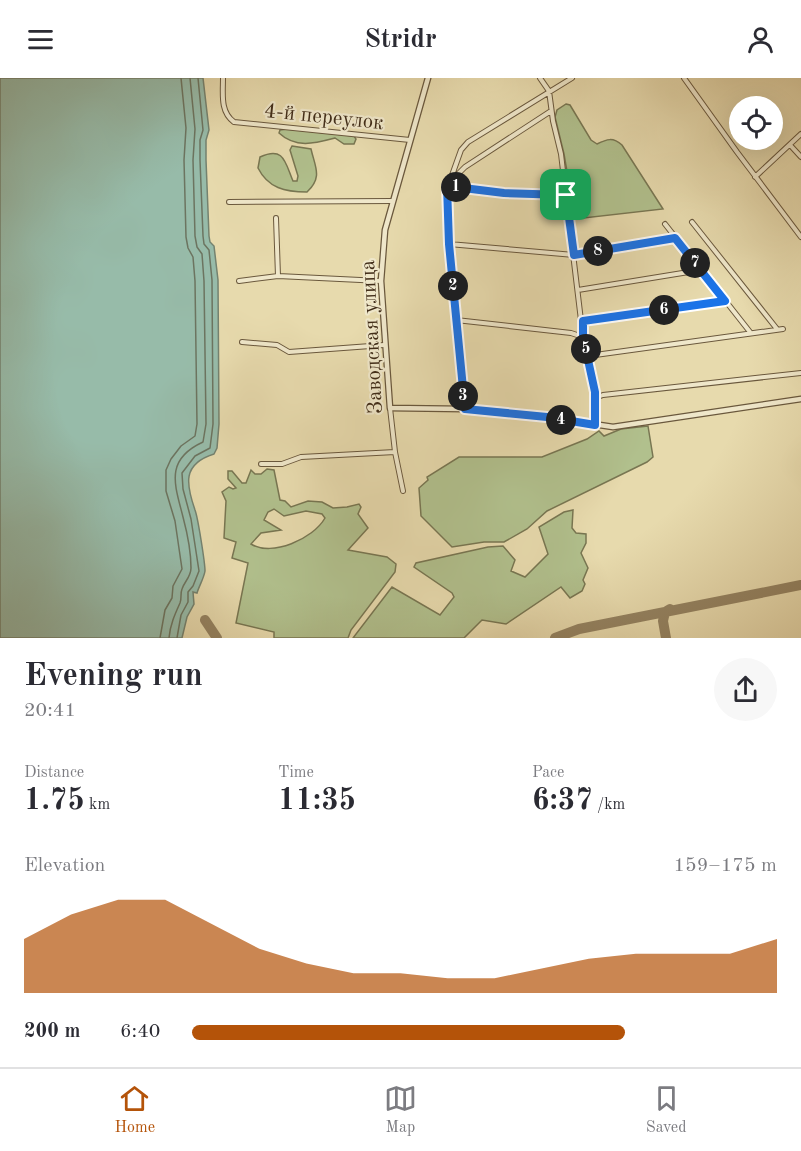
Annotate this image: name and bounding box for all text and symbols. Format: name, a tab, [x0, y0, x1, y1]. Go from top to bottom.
icon: menu	[24, 23, 57, 56]
icon: person	[744, 23, 777, 56]
text: Stridr	[364, 26, 437, 53]
map controls	[729, 96, 783, 150]
button: locate	[729, 96, 783, 150]
street label: 4-й переулок	[263, 101, 385, 134]
pin	[540, 169, 591, 220]
pin: 1	[441, 172, 471, 202]
icon: arrive	[549, 178, 582, 211]
text: 1	[451, 179, 461, 195]
pin: 8	[583, 236, 613, 266]
text: 8	[593, 243, 603, 259]
pin: 7	[680, 248, 710, 278]
text: 7	[690, 255, 700, 271]
street label: Заводская улица	[358, 259, 387, 414]
pin: 2	[438, 271, 468, 301]
text: 2	[448, 278, 458, 294]
pin: 6	[649, 295, 679, 325]
text: 6	[659, 302, 669, 318]
pin: 5	[571, 334, 601, 364]
text: 5	[581, 341, 591, 357]
pin: 3	[448, 381, 478, 411]
text: 3	[458, 388, 468, 404]
pin: 4	[546, 405, 576, 435]
text: 4	[556, 412, 566, 428]
button: share	[714, 658, 777, 721]
text: Evening run	[24, 660, 203, 693]
text: 20:41	[24, 701, 76, 721]
text: Distance	[24, 765, 84, 781]
text: Time	[278, 765, 314, 781]
text: Pace	[532, 765, 564, 781]
text: 1.75	[24, 786, 85, 816]
text: 11:35	[278, 786, 356, 816]
text: 6:37	[532, 786, 593, 816]
text: km	[85, 797, 110, 813]
text: /km	[593, 797, 625, 813]
text: Elevation	[24, 856, 105, 876]
text: 159–175 m	[674, 856, 777, 876]
text: 200 m	[24, 1022, 80, 1042]
text: 6:40	[120, 1022, 160, 1042]
tab: Home	[114, 1082, 155, 1138]
tab: Map	[384, 1082, 417, 1138]
tab: Saved	[646, 1082, 687, 1138]

